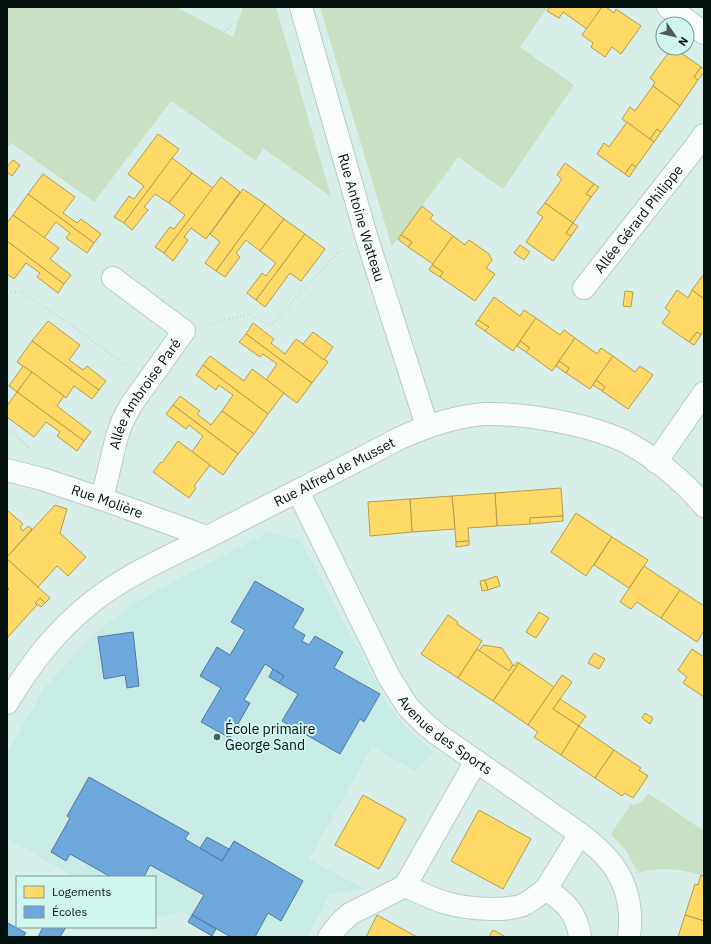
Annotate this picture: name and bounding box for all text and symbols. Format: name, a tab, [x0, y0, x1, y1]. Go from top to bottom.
north arrow	[655, 16, 695, 56]
text: N	[675, 34, 691, 49]
street label: Rue Antoine Watteau	[334, 151, 389, 284]
street label: Allée Gérard Philippe	[590, 161, 687, 277]
street label: Allée Ambroise Paré	[105, 335, 185, 451]
street label: Rue Alfred de Musset	[271, 433, 398, 511]
street label: Rue Molière	[69, 480, 146, 522]
street label: Avenue des Sports	[394, 692, 496, 779]
place label: École primaire George Sand	[225, 719, 316, 754]
marker: École primaire George Sand	[212, 732, 222, 742]
legend	[16, 876, 156, 928]
text: Logements	[52, 884, 112, 899]
text: Écoles	[52, 904, 87, 919]

